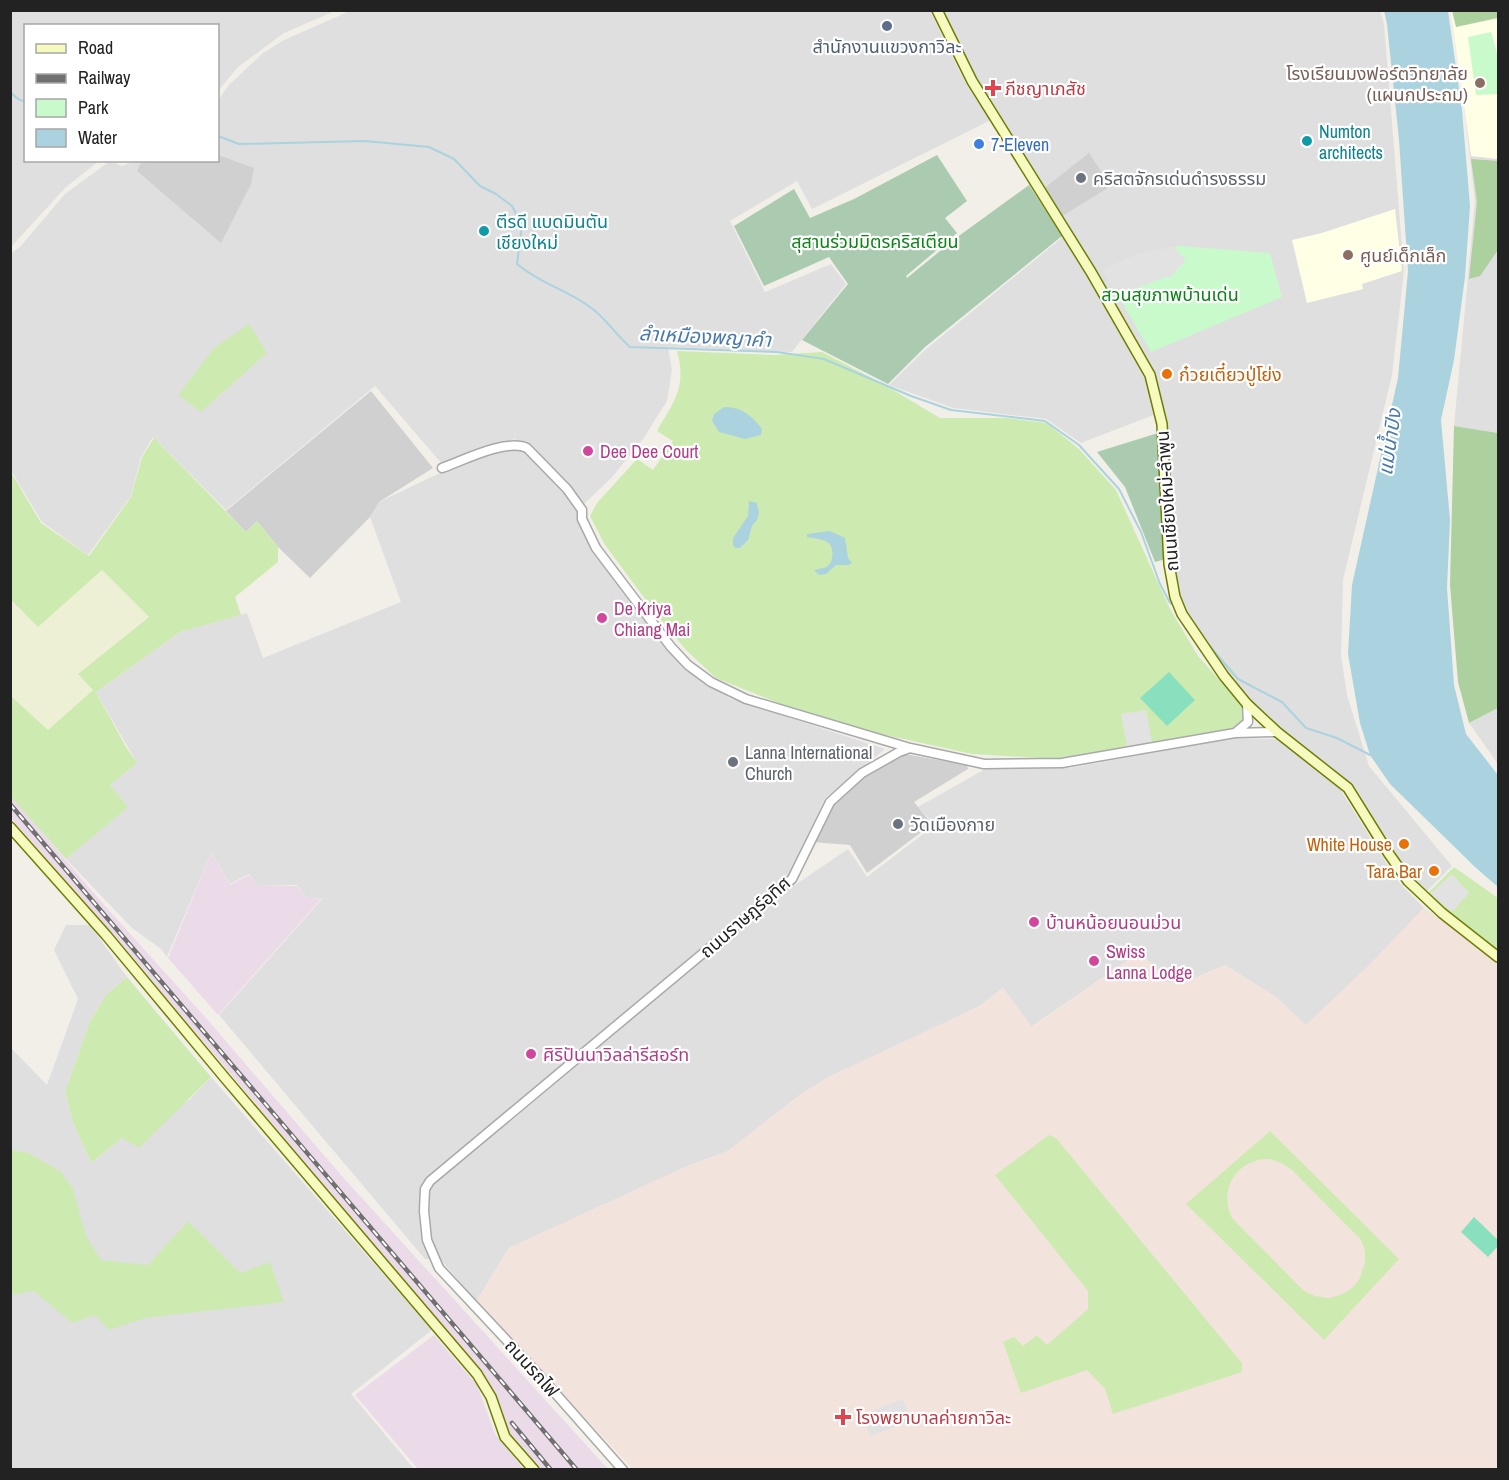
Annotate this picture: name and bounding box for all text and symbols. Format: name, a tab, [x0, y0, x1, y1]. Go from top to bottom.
marker: สำนักงานแขวงกาวิละ	[880, 19, 894, 33]
legend	[24, 24, 219, 162]
place label: สำนักงานแขวงกาวิละ	[812, 34, 962, 59]
text: Road	[78, 35, 113, 60]
place label: โรงเรียนมงฟอร์ตวิทยาลัย (แผนกประถม)	[1286, 61, 1468, 107]
text: Railway	[78, 65, 131, 90]
place label: ภีชญาเภสัช	[1005, 76, 1086, 101]
marker: โรงเรียนมงฟอร์ตวิทยาลัย (แผนกประถม)	[1473, 76, 1487, 90]
marker: ภีชญาเภสัช	[986, 81, 1000, 95]
text: Park	[78, 95, 109, 120]
place label: Numton architects	[1319, 119, 1383, 165]
text: Water	[78, 125, 117, 150]
place label: 7-Eleven	[991, 132, 1049, 157]
marker: Numton architects	[1300, 134, 1314, 148]
marker: 7-Eleven	[972, 137, 986, 151]
place label: คริสตจักรเด่นดำรงธรรม	[1093, 166, 1266, 191]
marker: คริสตจักรเด่นดำรงธรรม	[1074, 171, 1088, 185]
place label: ตีรดี แบดมินตัน เชียงใหม่	[496, 209, 608, 255]
marker: ตีรดี แบดมินตัน เชียงใหม่	[477, 224, 491, 238]
park label: สุสานร่วมมิตรคริสเตียน	[791, 229, 959, 254]
place label: ศูนย์เด็กเล็ก	[1360, 243, 1446, 268]
marker: ศูนย์เด็กเล็ก	[1341, 248, 1355, 262]
park label: สวนสุขภาพบ้านเด่น	[1101, 282, 1239, 307]
water label: ลำเหมืองพญาคำ	[638, 319, 773, 353]
place label: ก๋วยเตี๋ยวปู่โย่ง	[1179, 362, 1282, 387]
marker: ก๋วยเตี๋ยวปู่โย่ง	[1160, 367, 1174, 381]
water label: แม่น้ำปิง	[1371, 406, 1407, 477]
street label: ถนนเชียงใหม่-ลำพูน	[1150, 430, 1184, 572]
place label: Dee Dee Court	[600, 439, 698, 464]
marker: Dee Dee Court	[581, 444, 595, 458]
place label: De Kriya Chiang Mai	[614, 596, 690, 642]
marker: De Kriya Chiang Mai	[595, 611, 609, 625]
place label: Lanna International Church	[745, 740, 872, 786]
marker: Lanna International Church	[726, 755, 740, 769]
place label: วัดเมืองกาย	[910, 812, 995, 837]
marker: วัดเมืองกาย	[891, 817, 905, 831]
place label: White House	[1307, 832, 1392, 857]
marker: White House	[1397, 837, 1411, 851]
place label: Tara Bar	[1366, 859, 1422, 884]
marker: Tara Bar	[1427, 864, 1441, 878]
street label: ถนนราษฎร์อุทิศ	[694, 871, 796, 963]
place label: บ้านหน้อยนอนม่วน	[1046, 910, 1181, 935]
marker: บ้านหน้อยนอนม่วน	[1027, 915, 1041, 929]
place label: Swiss Lanna Lodge	[1106, 939, 1192, 985]
marker: Swiss Lanna Lodge	[1087, 954, 1101, 968]
place label: ศิริปันนาวิลล่ารีสอร์ท	[543, 1042, 689, 1067]
marker: ศิริปันนาวิลล่ารีสอร์ท	[524, 1047, 538, 1061]
street label: ถนนรถไฟ	[499, 1334, 565, 1402]
place label: โรงพยาบาลค่ายกาวิละ	[856, 1405, 1011, 1430]
marker: โรงพยาบาลค่ายกาวิละ	[834, 1408, 852, 1426]

